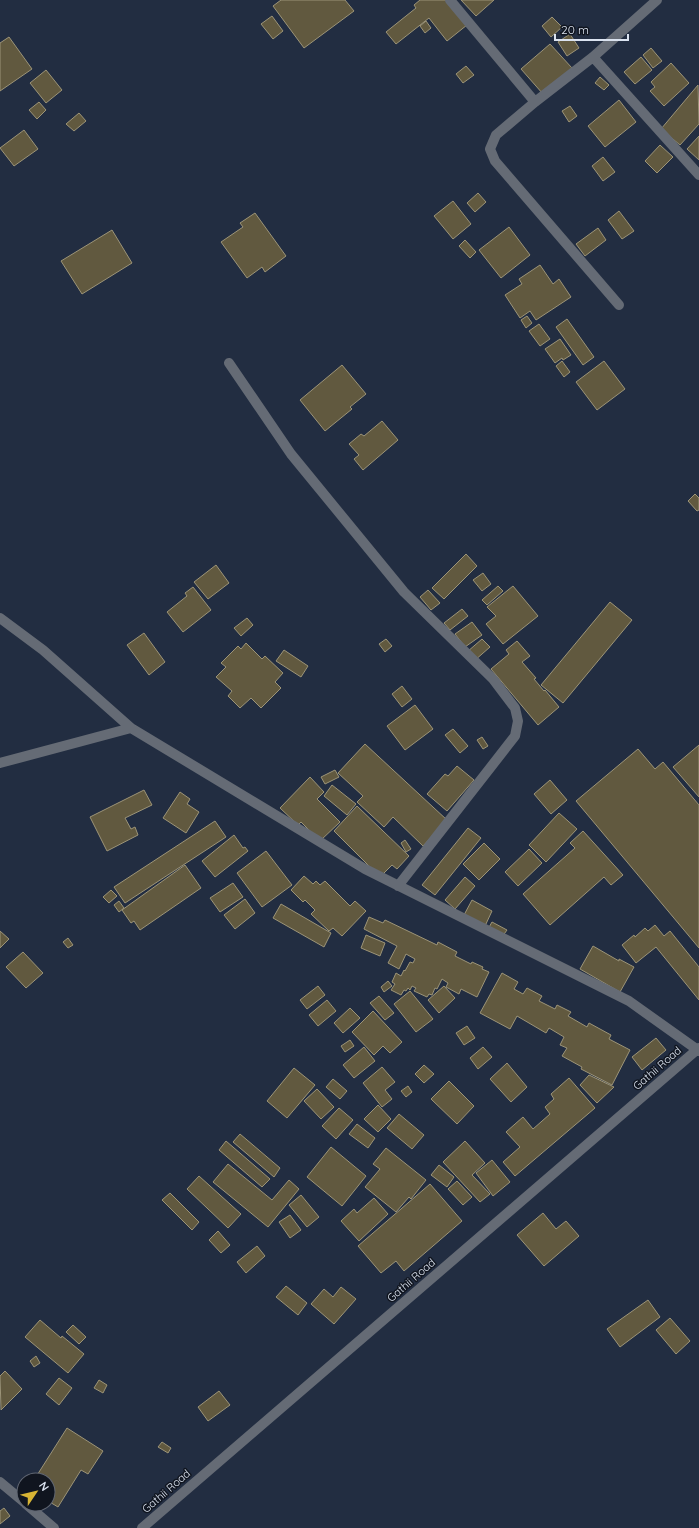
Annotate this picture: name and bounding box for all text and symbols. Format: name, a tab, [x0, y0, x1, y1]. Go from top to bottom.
scale bar	[555, 16, 628, 42]
text: 20 m	[561, 22, 589, 37]
street label: Gathii Road	[630, 1043, 684, 1093]
street label: Gathii Road	[384, 1255, 438, 1305]
street label: Gathii Road	[139, 1466, 193, 1516]
north arrow	[16, 1472, 56, 1512]
text: N	[36, 1479, 52, 1494]

